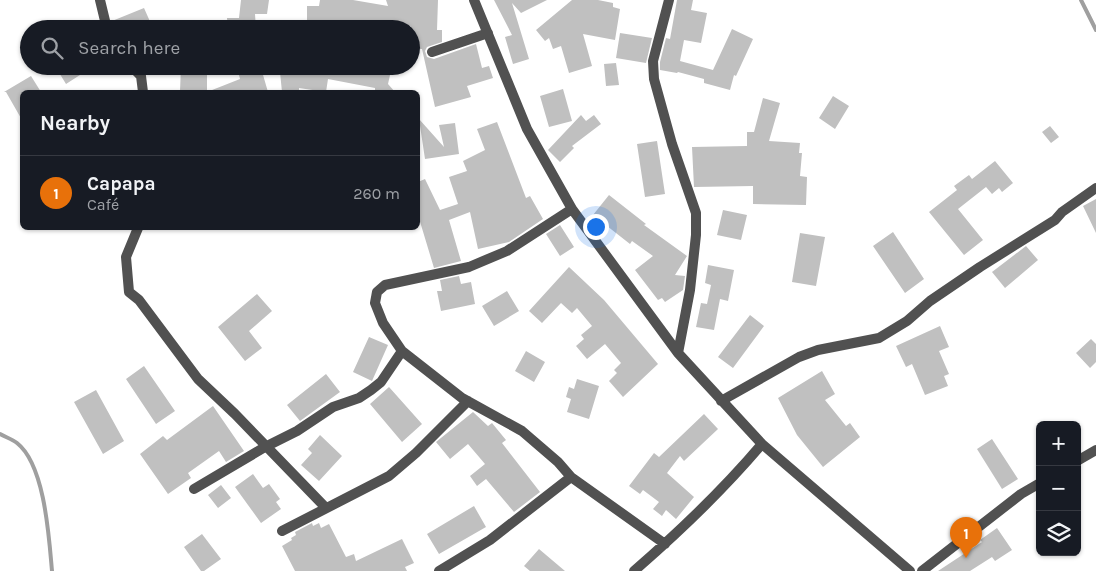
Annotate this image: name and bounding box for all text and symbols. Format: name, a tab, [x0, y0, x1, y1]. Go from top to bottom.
search box	[20, 20, 420, 75]
icon: search	[38, 34, 66, 62]
text: Search here	[78, 37, 180, 59]
text: Nearby	[40, 111, 110, 135]
text: Capapa	[87, 173, 156, 195]
text: 1	[53, 184, 59, 203]
text: 260 m	[353, 184, 400, 203]
text: Café	[87, 195, 119, 214]
your location	[583, 214, 609, 240]
map controls	[1036, 421, 1081, 556]
button: +	[1036, 421, 1081, 466]
button: −	[1036, 466, 1081, 511]
button: layers	[1036, 511, 1081, 556]
pin: 1	[950, 517, 982, 558]

